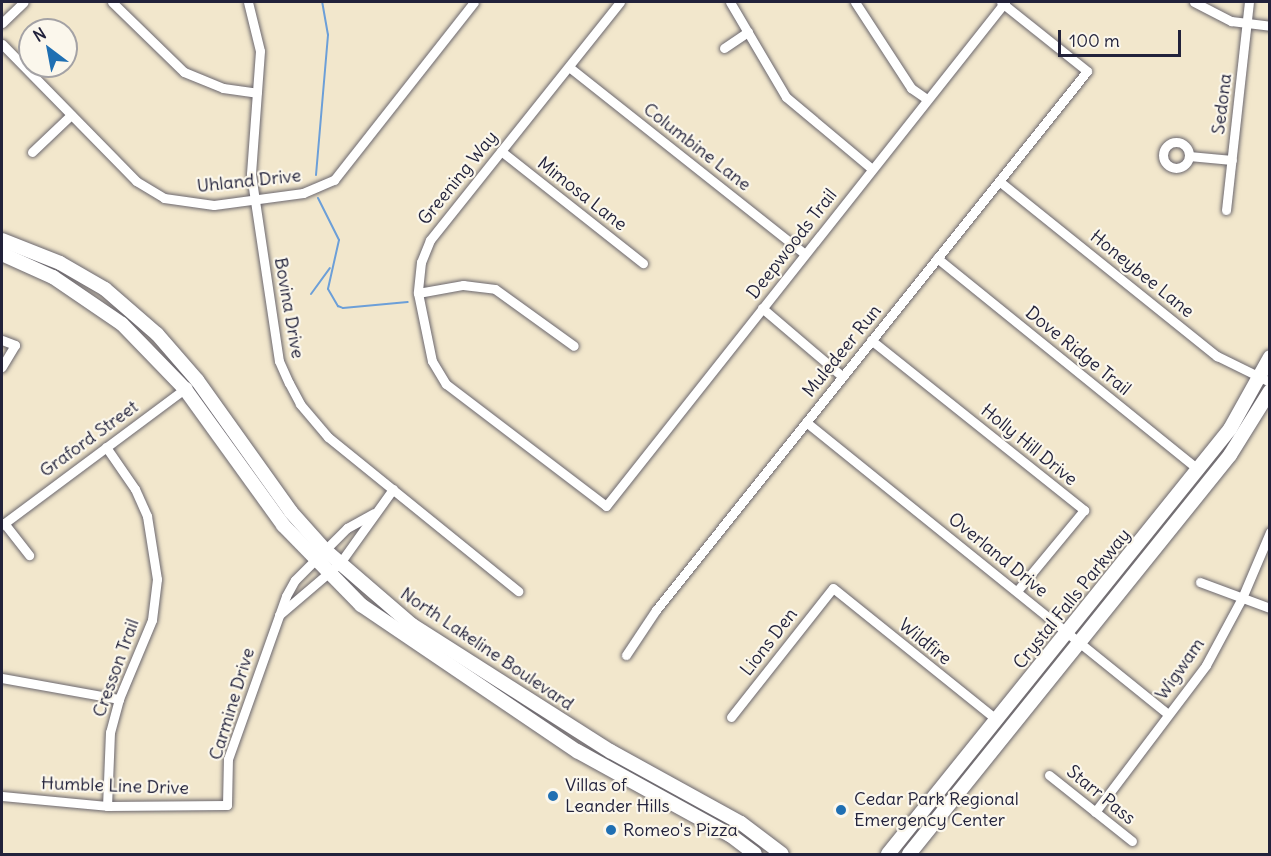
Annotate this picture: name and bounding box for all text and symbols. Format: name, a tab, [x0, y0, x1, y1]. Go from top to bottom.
north arrow	[18, 18, 78, 78]
scale bar	[1061, 18, 1184, 56]
text: N	[30, 23, 50, 46]
text: 100 m	[1069, 29, 1120, 52]
street label: Sedona	[1208, 72, 1236, 136]
street label: Columbine Lane	[639, 98, 755, 196]
street label: Greening Way	[414, 127, 502, 229]
street label: Mimosa Lane	[533, 152, 631, 236]
street label: Uhland Drive	[196, 165, 302, 197]
street label: Deepwoods Trail	[742, 185, 842, 303]
street label: Honeybee Lane	[1086, 226, 1198, 322]
street label: Bovina Drive	[269, 256, 309, 360]
street label: Muledeer Run	[798, 300, 886, 402]
street label: Dove Ridge Trail	[1021, 302, 1135, 400]
street label: Graford Street	[36, 396, 142, 482]
street label: Holly Hill Drive	[977, 400, 1081, 490]
street label: Overland Drive	[944, 508, 1052, 602]
street label: Crystal Falls Parkway	[1009, 525, 1135, 673]
street label: North Lakeline Boulevard	[396, 583, 578, 715]
street label: Lions Den	[736, 604, 802, 680]
street label: Wildfire	[894, 614, 956, 670]
street label: Cresson Trail	[88, 616, 144, 720]
street label: Wigwam	[1151, 634, 1209, 704]
street label: Carmine Drive	[205, 645, 259, 763]
street label: Starr Pass	[1062, 761, 1140, 829]
street label: Humble Line Drive	[41, 773, 189, 799]
place label: Villas of Leander Hills	[565, 775, 670, 818]
marker: Villas of Leander Hills	[546, 789, 560, 803]
place label: Cedar Park Regional Emergency Center	[854, 789, 1019, 832]
marker: Cedar Park Regional Emergency Center	[832, 801, 850, 819]
place label: Romeo's Pizza	[623, 819, 738, 841]
marker: Romeo's Pizza	[604, 823, 618, 837]

